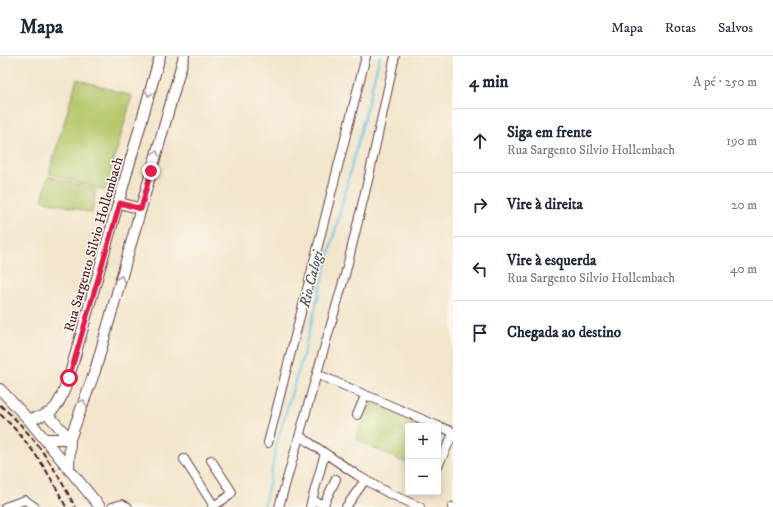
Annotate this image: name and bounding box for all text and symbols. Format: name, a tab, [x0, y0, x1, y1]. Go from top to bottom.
text: Mapa	[20, 16, 63, 39]
text: Mapa	[611, 19, 643, 37]
text: Rotas	[665, 19, 696, 37]
text: Salvos	[718, 19, 753, 37]
text: 4 min	[469, 71, 508, 93]
text: A pé · 250 m	[693, 74, 757, 90]
one-way arrow	[145, 90, 154, 97]
text: Siga em frente	[507, 123, 592, 142]
icon: ahead	[469, 130, 491, 152]
text: 190 m	[726, 133, 757, 149]
text: Rua Sargento Silvio Hollembach	[507, 142, 675, 158]
one-way arrow	[152, 149, 160, 156]
street label: Rua Sargento Silvio Hollembach	[60, 154, 128, 334]
route end	[142, 162, 160, 180]
icon: right	[469, 194, 491, 216]
text: Vire à direita	[507, 195, 583, 214]
text: 20 m	[731, 197, 757, 213]
water label: Rio Calogi	[295, 248, 328, 310]
text: Vire à esquerda	[507, 251, 596, 270]
icon: left	[469, 258, 491, 280]
text: 40 m	[730, 261, 757, 277]
text: Rua Sargento Silvio Hollembach	[507, 270, 675, 286]
one-way arrow	[116, 274, 125, 281]
icon: arrive	[469, 322, 491, 344]
text: Chegada ao destino	[507, 323, 621, 342]
route start	[60, 369, 78, 387]
one-way arrow	[79, 399, 87, 406]
map controls	[405, 423, 441, 495]
button: +	[405, 423, 441, 459]
button: −	[405, 459, 441, 495]

